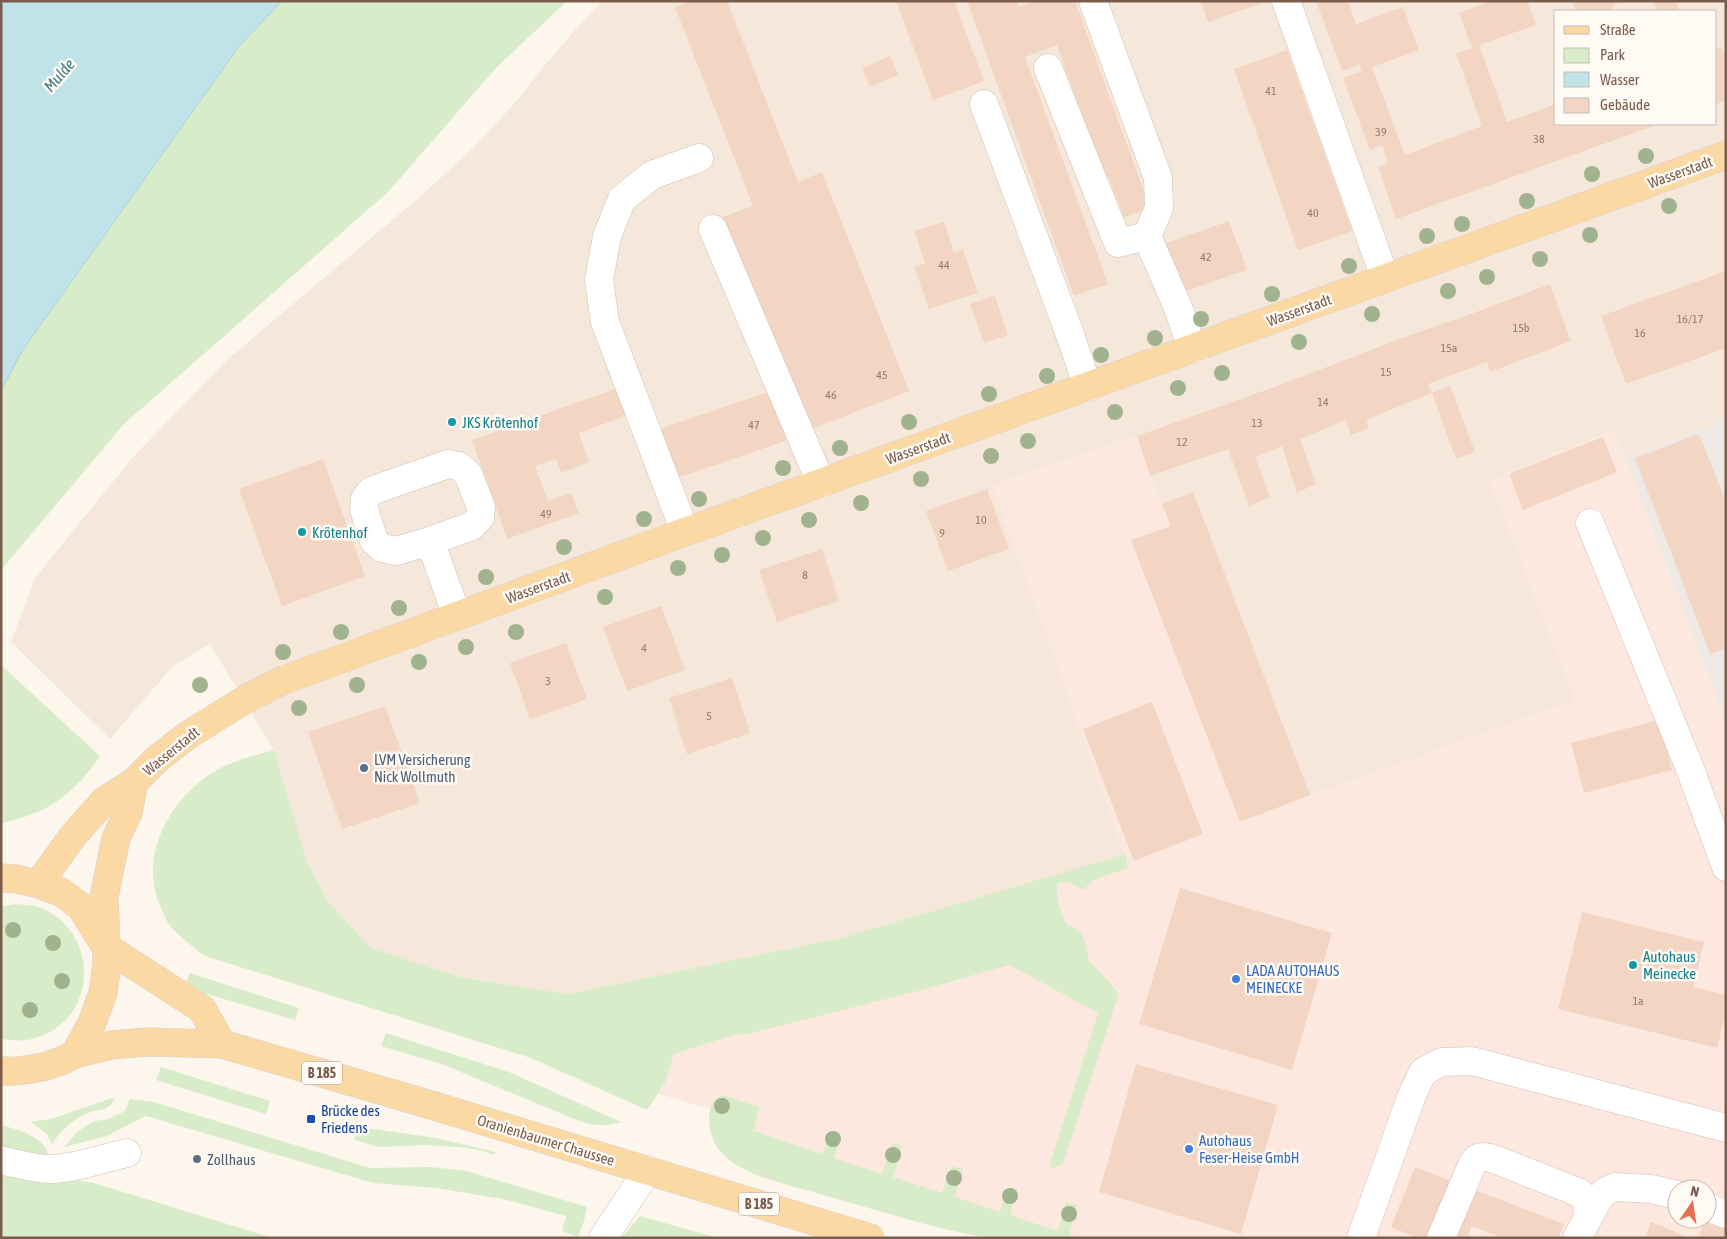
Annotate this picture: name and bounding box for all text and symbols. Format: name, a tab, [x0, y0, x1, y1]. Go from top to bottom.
legend	[1554, 10, 1717, 125]
text: Straße	[1600, 21, 1636, 38]
text: Park	[1600, 46, 1625, 63]
water label: Mulde	[40, 55, 78, 95]
text: Wasser	[1600, 71, 1640, 88]
house number: 41	[1265, 84, 1277, 98]
text: Gebäude	[1600, 96, 1650, 113]
house number: 39	[1375, 125, 1387, 139]
house number: 38	[1533, 132, 1545, 146]
street label: Wasserstadt	[1645, 153, 1715, 191]
house number: 40	[1307, 206, 1319, 220]
house number: 42	[1200, 250, 1212, 264]
house number: 44	[938, 258, 950, 272]
street label: Wasserstadt	[1264, 291, 1334, 329]
house number: 16/17	[1677, 312, 1704, 326]
house number: 15b	[1513, 321, 1530, 335]
house number: 16	[1634, 326, 1646, 340]
house number: 15a	[1441, 341, 1457, 355]
house number: 15	[1380, 365, 1392, 379]
house number: 45	[876, 368, 888, 382]
house number: 46	[825, 388, 837, 402]
house number: 14	[1317, 395, 1329, 409]
place label: JKS Krötenhof	[462, 414, 538, 431]
marker: JKS Krötenhof	[446, 416, 458, 428]
house number: 13	[1251, 416, 1263, 430]
house number: 47	[748, 418, 760, 432]
street label: Wasserstadt	[883, 429, 953, 467]
house number: 12	[1176, 435, 1188, 449]
house number: 49	[540, 507, 552, 521]
house number: 10	[975, 513, 987, 527]
place label: Krötenhof	[312, 524, 368, 541]
marker: Krötenhof	[296, 526, 308, 538]
house number: 9	[939, 526, 945, 540]
street label: Wasserstadt	[503, 568, 573, 606]
house number: 8	[802, 568, 808, 582]
house number: 4	[641, 641, 647, 655]
house number: 3	[545, 674, 551, 688]
house number: 5	[706, 709, 712, 723]
street label: Wasserstadt	[140, 723, 202, 779]
place label: LVM Versicherung Nick Wollmuth	[374, 751, 471, 785]
marker: LVM Versicherung Nick Wollmuth	[358, 762, 370, 774]
place label: Autohaus Meinecke	[1643, 948, 1696, 982]
marker: Autohaus Meinecke	[1627, 959, 1639, 971]
place label: LADA AUTOHAUS MEINECKE	[1246, 962, 1339, 996]
marker: LADA AUTOHAUS MEINECKE	[1230, 973, 1242, 985]
house number: 1a	[1632, 994, 1644, 1008]
road number: B 185	[302, 1062, 342, 1084]
place label: Brücke des Friedens	[321, 1102, 380, 1136]
street label: Oranienbaumer Chaussee	[475, 1111, 617, 1169]
marker: Brücke des Friedens	[305, 1113, 317, 1125]
place label: Autohaus Feser-Heise GmbH	[1199, 1132, 1300, 1166]
marker: Autohaus Feser-Heise GmbH	[1183, 1143, 1195, 1155]
place label: Zollhaus	[207, 1151, 256, 1168]
marker: Zollhaus	[191, 1153, 203, 1165]
north arrow	[1667, 1179, 1717, 1229]
text: N	[1689, 1183, 1701, 1200]
road number: B 185	[739, 1192, 779, 1216]

